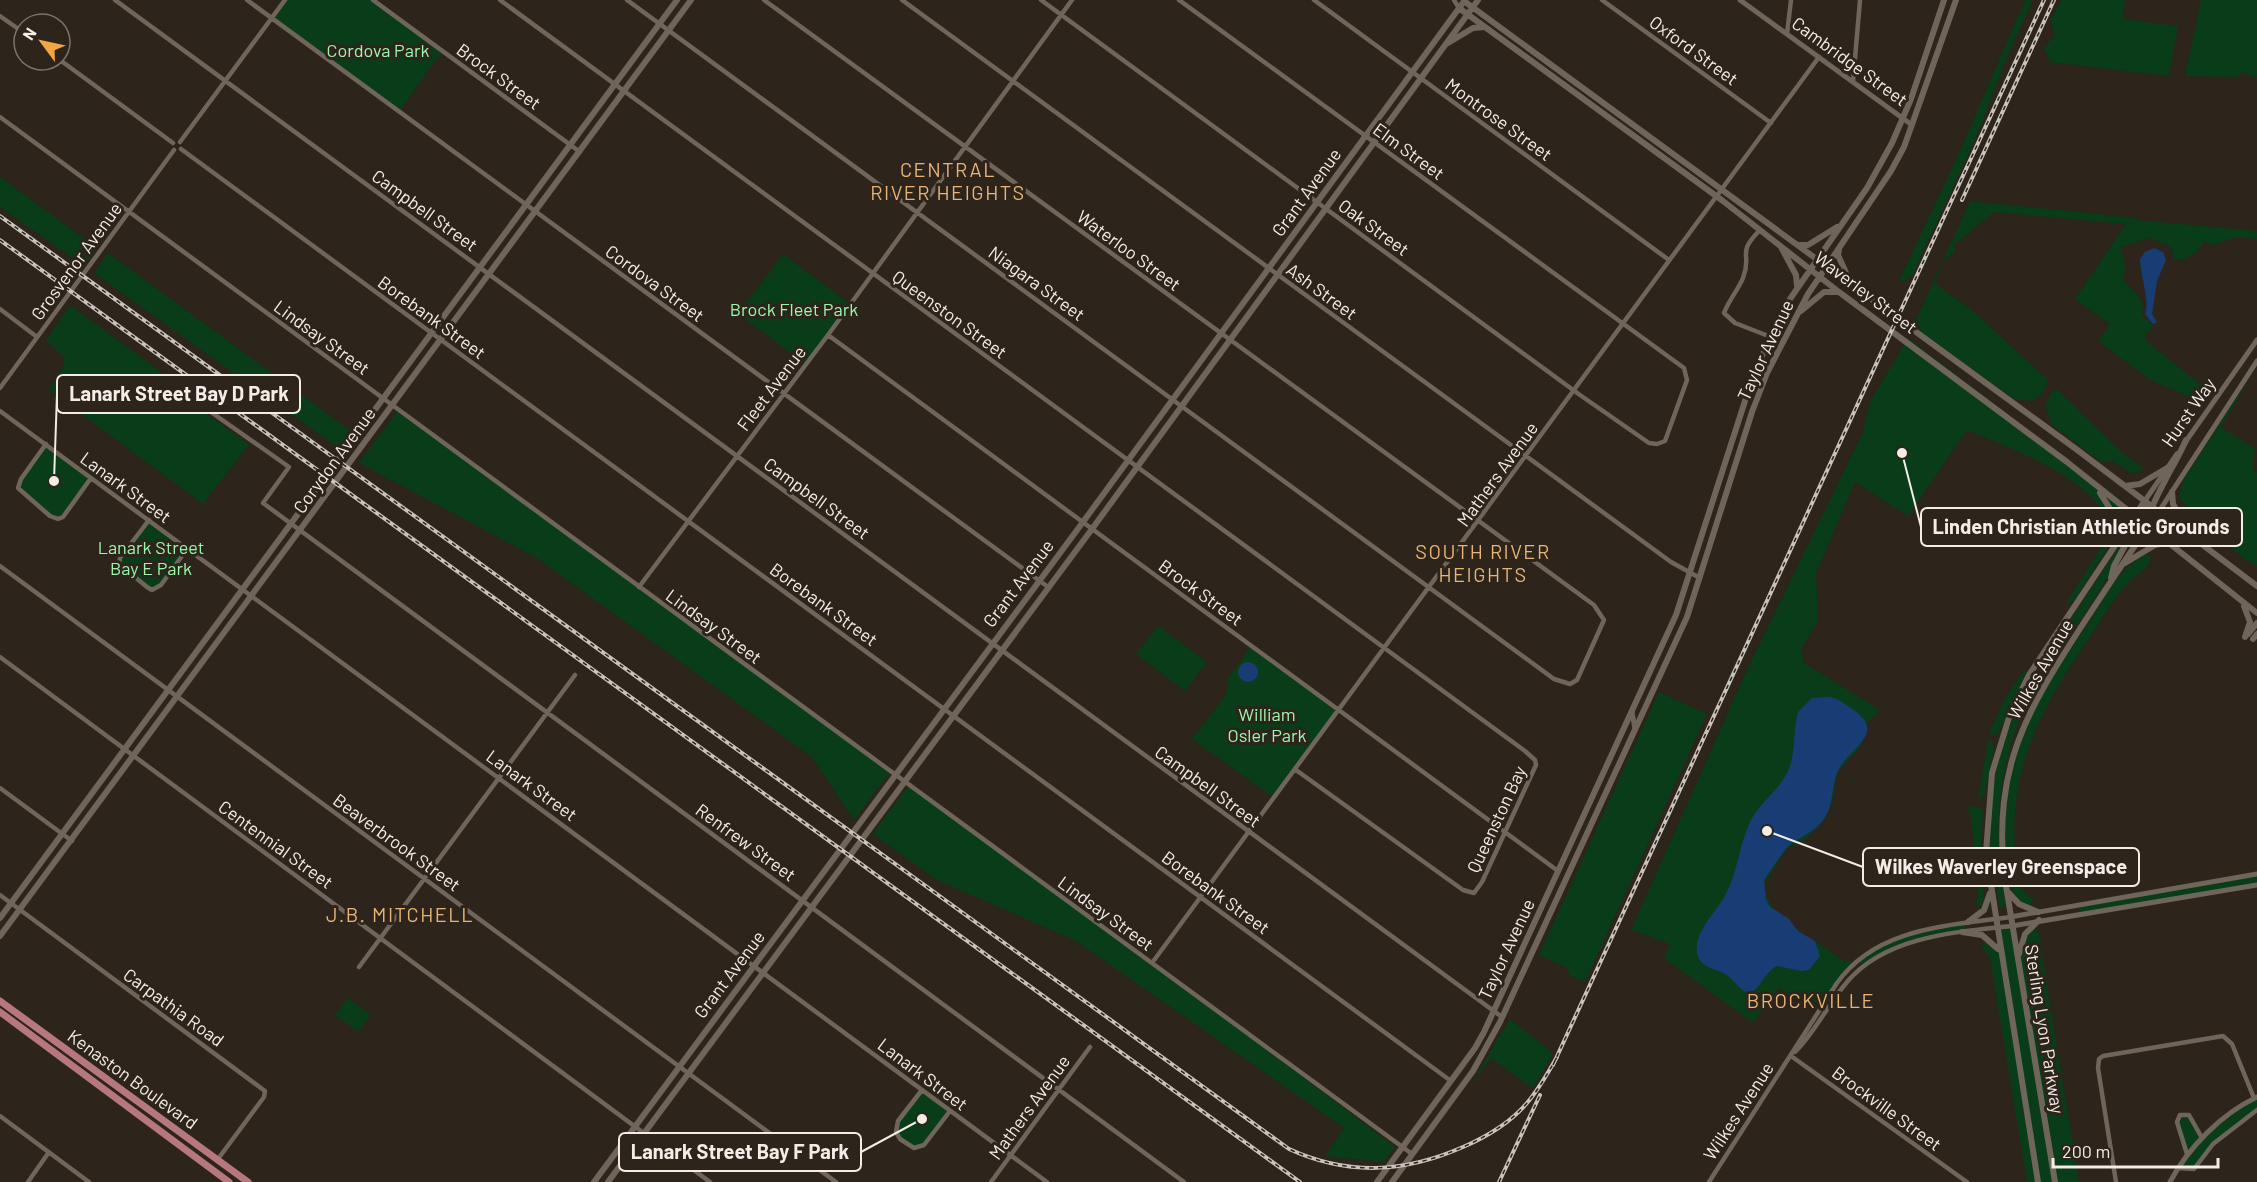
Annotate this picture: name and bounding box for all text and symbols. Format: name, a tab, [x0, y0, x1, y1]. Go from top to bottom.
street label: Oxford Street	[1645, 10, 1743, 90]
north arrow	[12, 12, 72, 72]
street label: Cambridge Street	[1788, 12, 1912, 110]
text: N	[18, 24, 40, 43]
street label: Brock Street	[453, 38, 545, 114]
park label: Cordova Park	[327, 39, 429, 61]
street label: Montrose Street	[1441, 73, 1557, 165]
street label: Elm Street	[1369, 118, 1449, 184]
street label: Grant Avenue	[1267, 144, 1345, 240]
district label: CENTRAL RIVER HEIGHTS	[870, 157, 1026, 204]
street label: Campbell Street	[368, 164, 482, 256]
street label: Oak Street	[1334, 194, 1414, 260]
street label: Grosvenor Avenue	[26, 198, 126, 324]
street label: Waterloo Street	[1073, 205, 1185, 295]
street label: Cordova Street	[601, 240, 709, 326]
street label: Niagara Street	[985, 241, 1089, 325]
street label: Waverley Street	[1810, 246, 1922, 338]
street label: Ash Street	[1282, 258, 1362, 324]
street label: Queenston Street	[888, 265, 1012, 363]
street label: Borebank Street	[374, 271, 490, 363]
street label: Lindsay Street	[270, 295, 374, 379]
street label: Taylor Avenue	[1732, 296, 1798, 404]
park label: Brock Fleet Park	[730, 298, 858, 320]
street label: Fleet Avenue	[732, 341, 810, 435]
street label: Hurst Way	[2156, 373, 2220, 451]
callout: Lanark Street Bay D Park	[57, 375, 300, 413]
text: Lanark Street Bay D Park	[69, 381, 289, 405]
street label: Corydon Avenue	[288, 403, 380, 517]
street label: Mathers Avenue	[1452, 418, 1542, 530]
street label: Lanark Street	[76, 447, 176, 527]
street label: Campbell Street	[760, 452, 874, 544]
callout: Linden Christian Athletic Grounds	[1921, 508, 2242, 546]
text: Linden Christian Athletic Grounds	[1933, 514, 2229, 538]
street label: Grant Avenue	[978, 535, 1058, 631]
park label: Lanark Street Bay E Park	[98, 536, 204, 579]
district label: SOUTH RIVER HEIGHTS	[1415, 539, 1551, 586]
street label: Brock Street	[1155, 554, 1247, 630]
street label: Borebank Street	[766, 558, 882, 650]
street label: Lindsay Street	[662, 584, 766, 668]
street label: Wilkes Avenue	[2002, 615, 2078, 723]
park label: William Osler Park	[1227, 703, 1307, 746]
street label: Campbell Street	[1151, 740, 1265, 832]
street label: Lanark Street	[482, 745, 582, 825]
street label: Queenston Bay	[1462, 762, 1530, 876]
street label: Beaverbrook Street	[329, 788, 465, 896]
street label: Centennial Street	[214, 795, 338, 893]
street label: Renfrew Street	[692, 798, 800, 886]
street label: Borebank Street	[1158, 846, 1274, 938]
callout: Wilkes Waverley Greenspace	[1863, 848, 2139, 886]
text: Wilkes Waverley Greenspace	[1875, 854, 2127, 878]
street label: Lindsay Street	[1054, 871, 1158, 955]
street label: Taylor Avenue	[1473, 895, 1539, 1003]
district label: J.B. MITCHELL	[326, 902, 474, 926]
street label: Grant Avenue	[689, 926, 769, 1022]
street label: Sterling Lyon Parkway	[2021, 943, 2069, 1115]
street label: Carpathia Road	[119, 963, 229, 1051]
district label: BROCKVILLE	[1747, 988, 1875, 1012]
street label: Kenaston Boulevard	[64, 1024, 202, 1134]
street label: Lanark Street	[874, 1033, 972, 1115]
street label: Mathers Avenue	[984, 1051, 1074, 1163]
street label: Wilkes Avenue	[1698, 1058, 1778, 1164]
street label: Brockville Street	[1828, 1061, 1946, 1155]
scale bar	[2053, 1131, 2218, 1169]
callout: Lanark Street Bay F Park	[619, 1133, 861, 1171]
text: Lanark Street Bay F Park	[631, 1139, 850, 1163]
text: 200 m	[2062, 1140, 2110, 1162]

